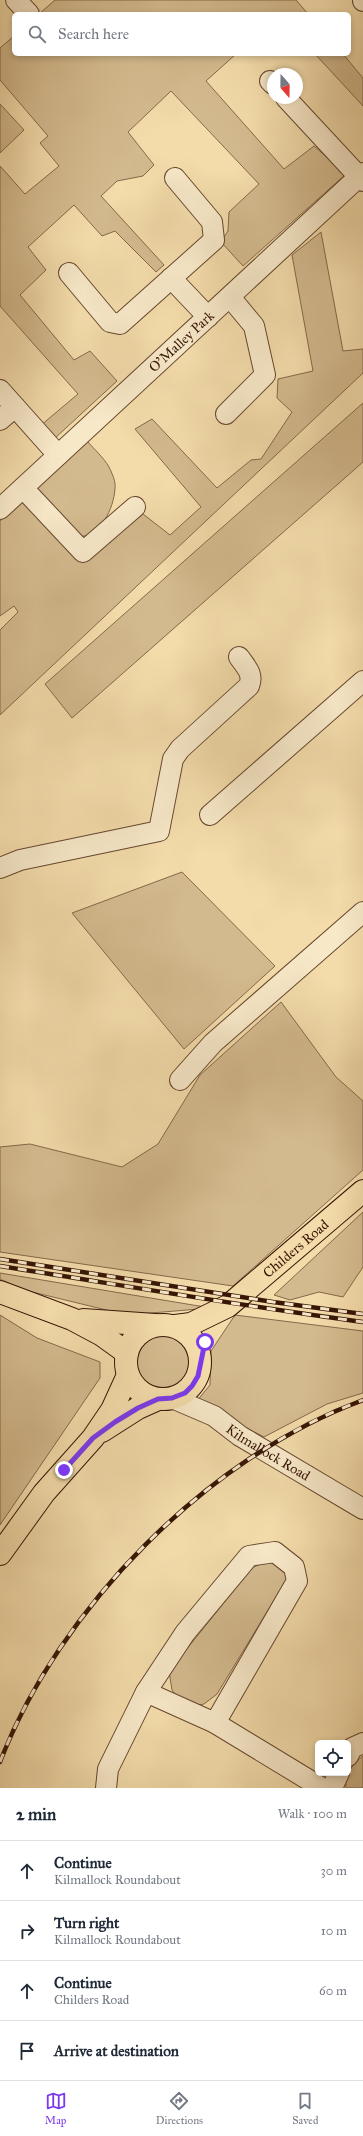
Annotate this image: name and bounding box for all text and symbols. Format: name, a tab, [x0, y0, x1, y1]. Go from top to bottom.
search box	[12, 12, 351, 56]
icon: search	[26, 23, 48, 45]
text: Search here	[58, 25, 129, 43]
north arrow	[267, 68, 303, 104]
street label: O'Malley Park	[145, 307, 218, 376]
street label: Childers Road	[260, 1216, 332, 1282]
route start	[196, 1333, 214, 1351]
street label: Kilmallock Road	[223, 1420, 313, 1485]
route end	[55, 1461, 73, 1479]
map controls	[315, 1740, 351, 1776]
button: locate	[315, 1740, 351, 1776]
text: 2 min	[16, 1804, 56, 1825]
text: Walk · 100 m	[278, 1806, 347, 1822]
text: Continue	[54, 1854, 112, 1872]
icon: ahead	[16, 1860, 38, 1882]
text: 30 m	[321, 1863, 347, 1879]
text: Kilmallock Roundabout	[54, 1872, 181, 1888]
text: Turn right	[54, 1914, 119, 1932]
icon: right	[16, 1920, 38, 1942]
text: 10 m	[321, 1923, 347, 1939]
text: Kilmallock Roundabout	[54, 1932, 181, 1948]
text: Continue	[54, 1974, 112, 1992]
icon: ahead	[16, 1980, 38, 2002]
text: 60 m	[319, 1983, 347, 1999]
text: Childers Road	[54, 1992, 129, 2008]
icon: arrive	[16, 2040, 38, 2062]
text: Arrive at destination	[54, 2042, 179, 2060]
tab: Map	[45, 2090, 67, 2127]
tab: Directions	[156, 2090, 203, 2127]
tab: Saved	[292, 2090, 318, 2127]

